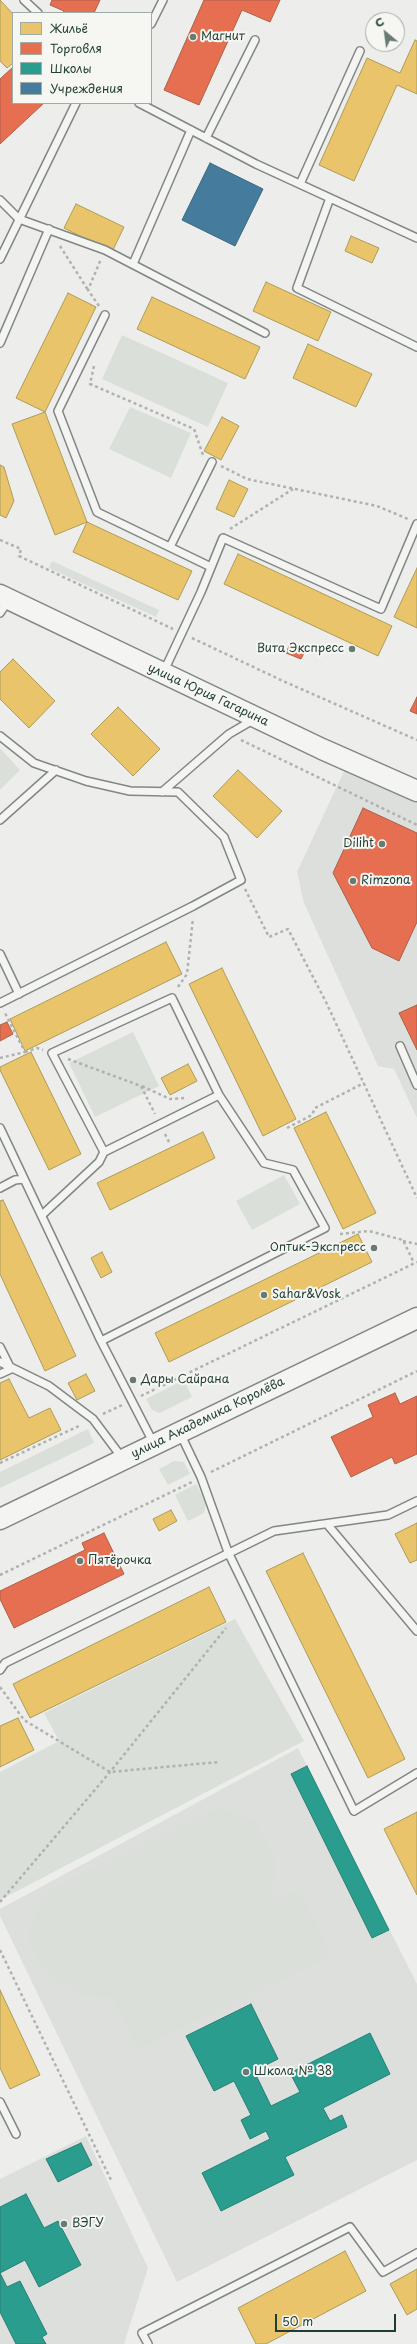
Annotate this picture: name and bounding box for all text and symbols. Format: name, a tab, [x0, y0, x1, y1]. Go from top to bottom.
legend	[12, 12, 152, 104]
north arrow	[365, 12, 405, 52]
text: С	[372, 13, 387, 31]
text: Жильё	[50, 19, 88, 37]
place label: Магнит	[201, 30, 245, 44]
marker: Магнит	[188, 32, 198, 42]
text: Торговля	[50, 39, 102, 57]
text: Школы	[50, 59, 92, 77]
text: Учреждения	[50, 79, 123, 97]
place label: Вита Экспресс	[257, 642, 344, 656]
marker: Вита Экспресс	[347, 644, 357, 654]
street label: улица Юрия Гагарина	[145, 661, 271, 729]
place label: Diliht	[343, 837, 374, 851]
marker: Diliht	[377, 839, 387, 849]
place label: Rimzona	[361, 874, 410, 888]
marker: Rimzona	[348, 876, 358, 886]
place label: Оптик-Экспресс	[270, 1241, 366, 1255]
marker: Оптик-Экспресс	[369, 1243, 379, 1253]
place label: Sahar&Vosk	[272, 1288, 341, 1302]
marker: Sahar&Vosk	[259, 1290, 269, 1300]
place label: Дары Сайрана	[141, 1373, 229, 1387]
marker: Дары Сайрана	[128, 1375, 138, 1385]
street label: улица Академика Королёва	[129, 1375, 287, 1461]
place label: Пятёрочка	[88, 1554, 151, 1568]
marker: Пятёрочка	[75, 1556, 85, 1566]
place label: Школа № 38	[254, 2065, 332, 2079]
marker: Школа № 38	[241, 2067, 251, 2077]
place label: ВЭГУ	[72, 2217, 104, 2231]
marker: ВЭГУ	[59, 2219, 69, 2229]
scale bar	[277, 2306, 398, 2332]
text: 50 m	[282, 2312, 313, 2330]

